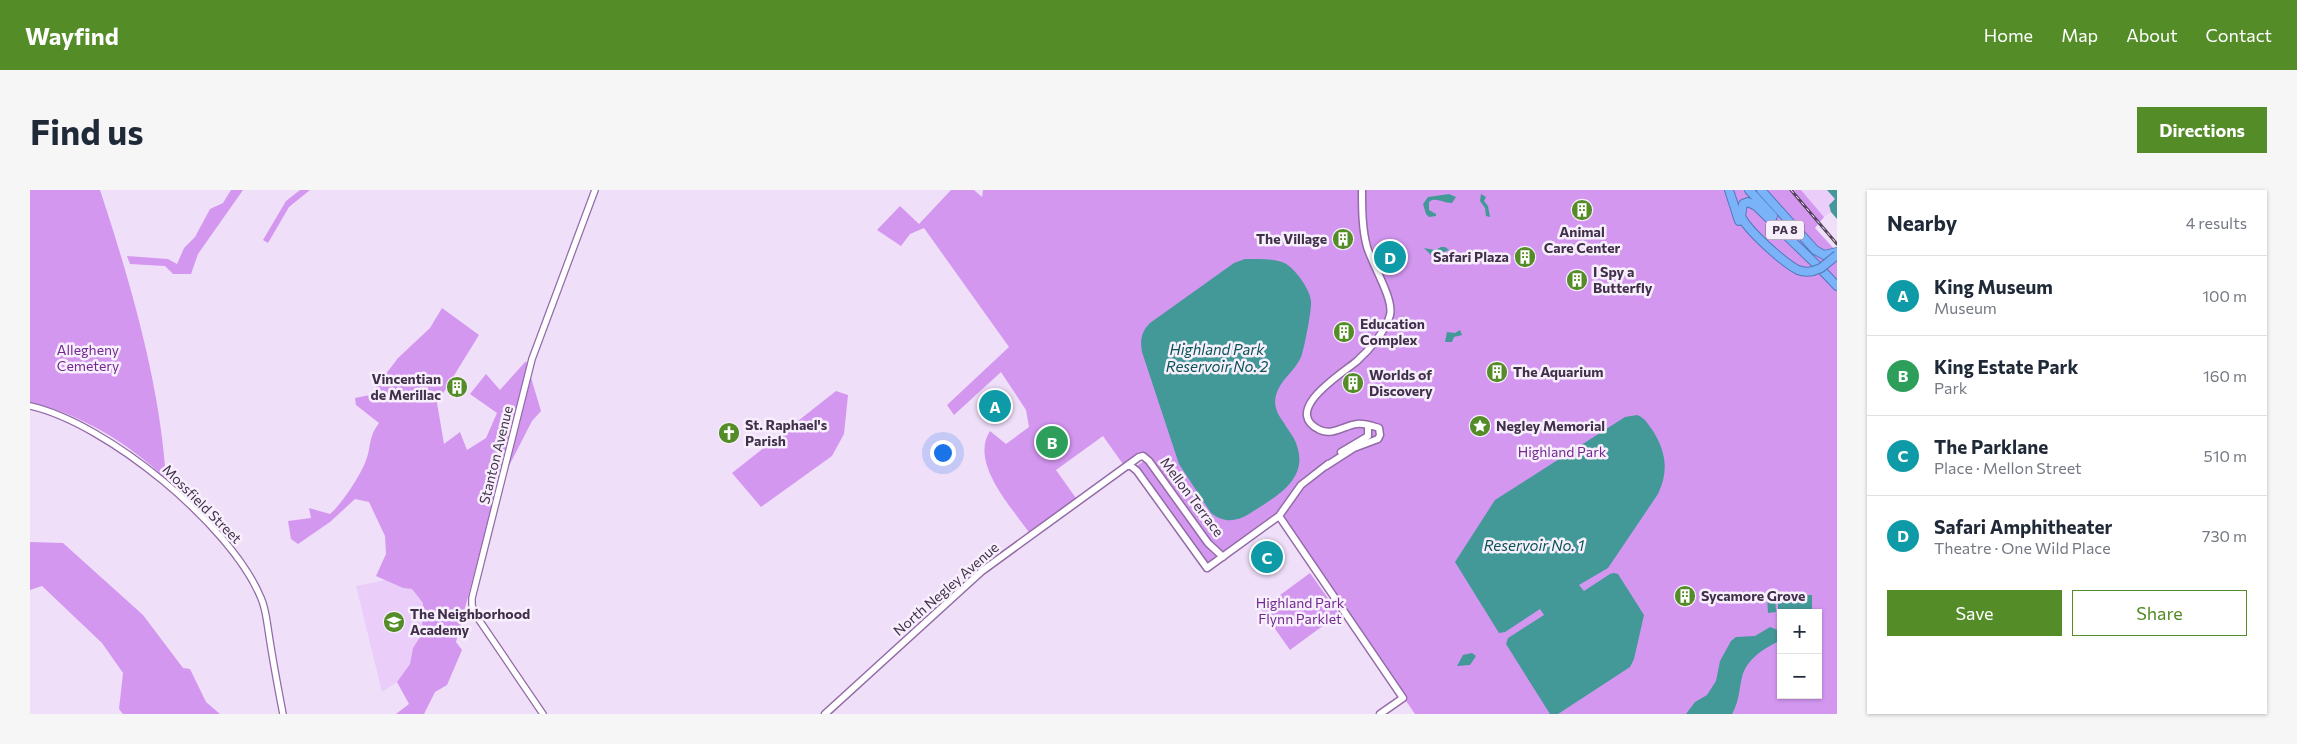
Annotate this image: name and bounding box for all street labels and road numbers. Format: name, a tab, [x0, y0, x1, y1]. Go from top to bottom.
road number: PA 8	[1766, 220, 1804, 240]
street label: Stanton Avenue	[475, 404, 516, 506]
street label: Mellon Terrace	[1157, 454, 1228, 540]
street label: Mossfield Street	[159, 461, 246, 547]
street label: North Negley Avenue	[890, 538, 1002, 639]

